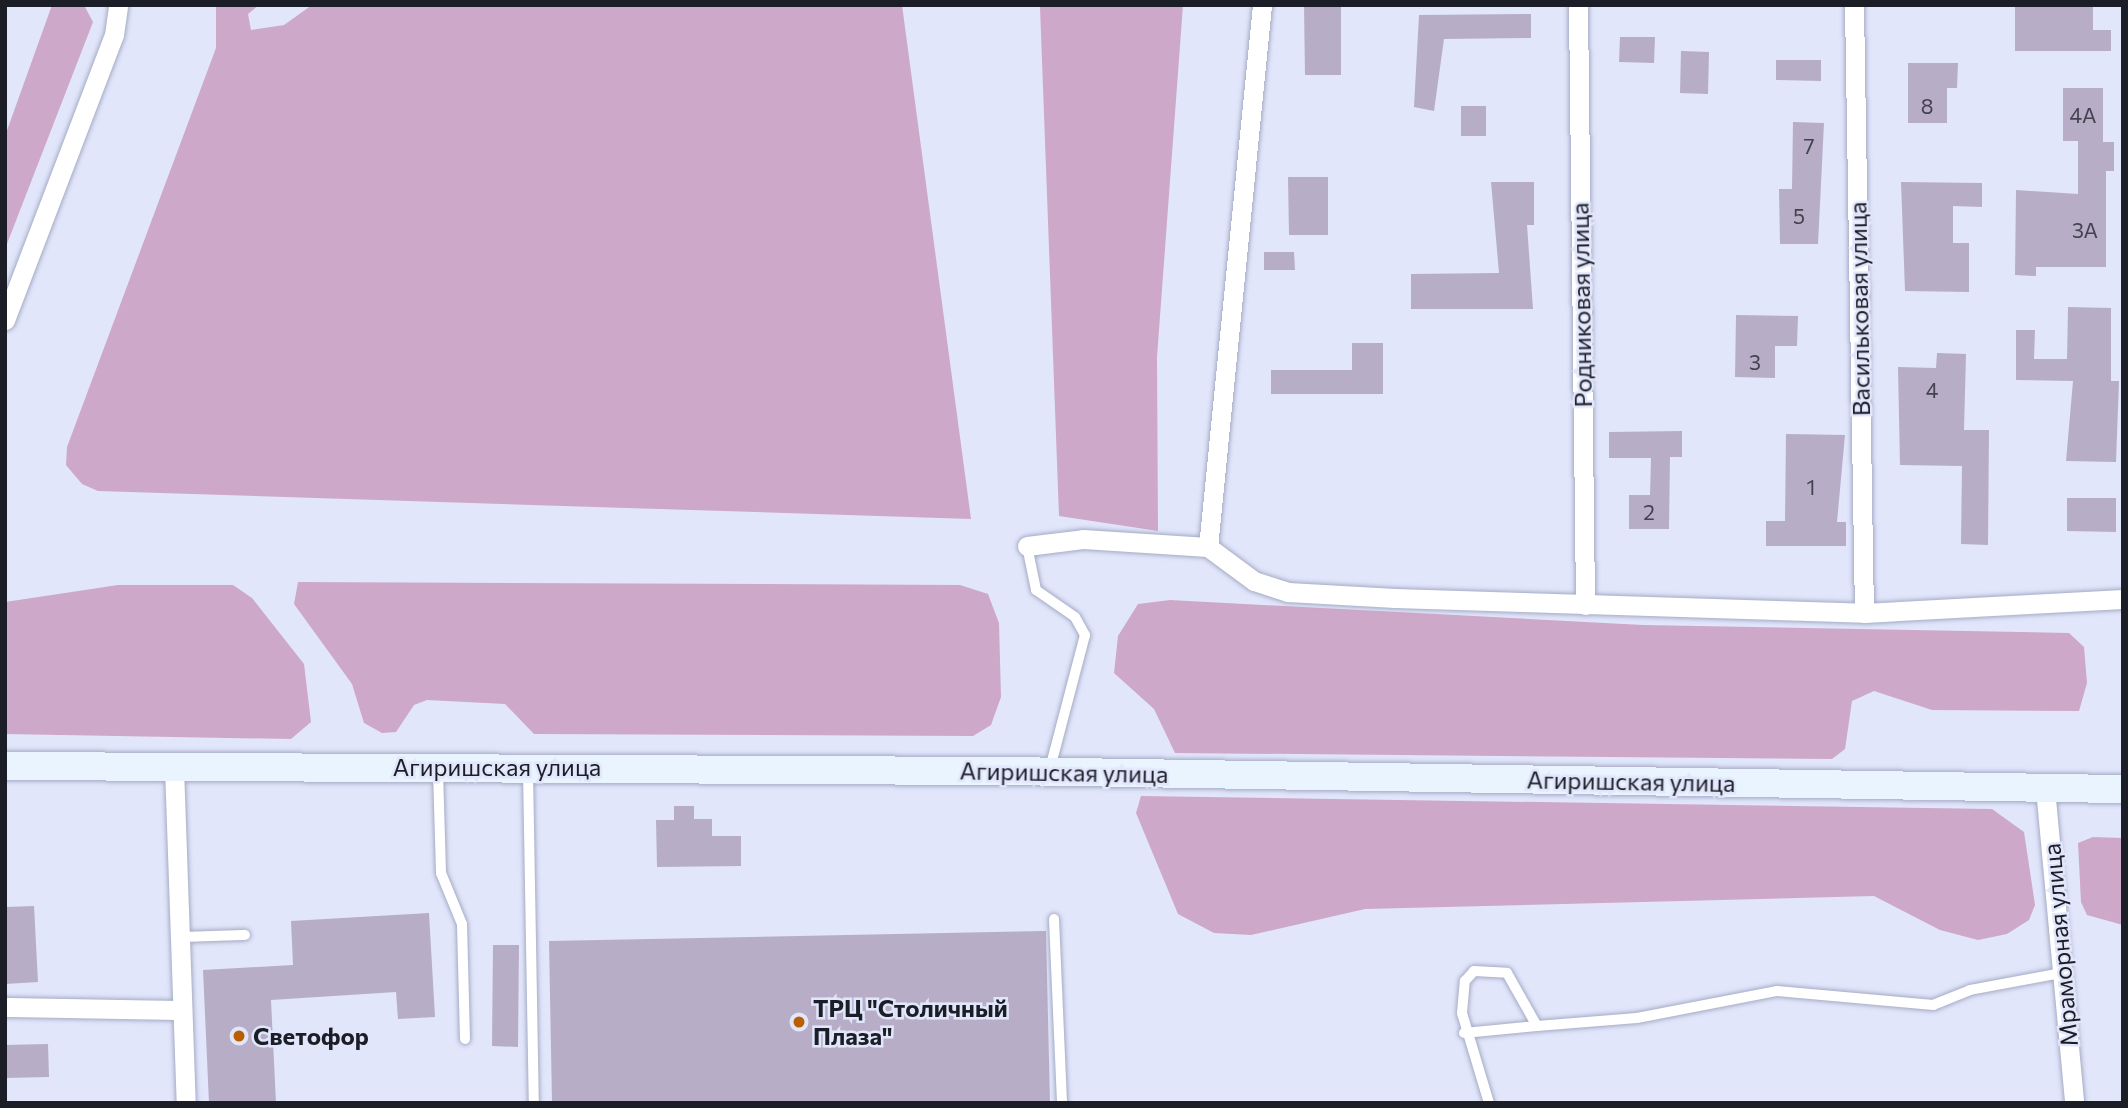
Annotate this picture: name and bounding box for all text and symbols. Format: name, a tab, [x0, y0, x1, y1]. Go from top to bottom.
house number: 8	[1921, 93, 1933, 119]
house number: 4А	[2069, 102, 2097, 128]
house number: 7	[1803, 133, 1815, 159]
street label: Родниковая улица	[1565, 202, 1597, 408]
street label: Васильковая улица	[1843, 202, 1875, 416]
house number: 5	[1793, 203, 1805, 229]
house number: 3А	[2072, 217, 2098, 243]
house number: 3	[1749, 349, 1761, 375]
house number: 4	[1926, 377, 1938, 403]
house number: 1	[1807, 474, 1815, 500]
house number: 2	[1643, 499, 1655, 525]
street label: Агиришская улица	[393, 753, 601, 781]
street label: Агиришская улица	[959, 756, 1169, 788]
street label: Агиришская улица	[1526, 765, 1736, 797]
street label: Мраморная улица	[2037, 842, 2083, 1048]
place label: ТРЦ "Столичный Плаза"	[813, 994, 1008, 1050]
marker: ТРЦ "Столичный Плаза"	[791, 1014, 807, 1030]
place label: Светофор	[253, 1022, 369, 1050]
marker: Светофор	[231, 1028, 247, 1044]

